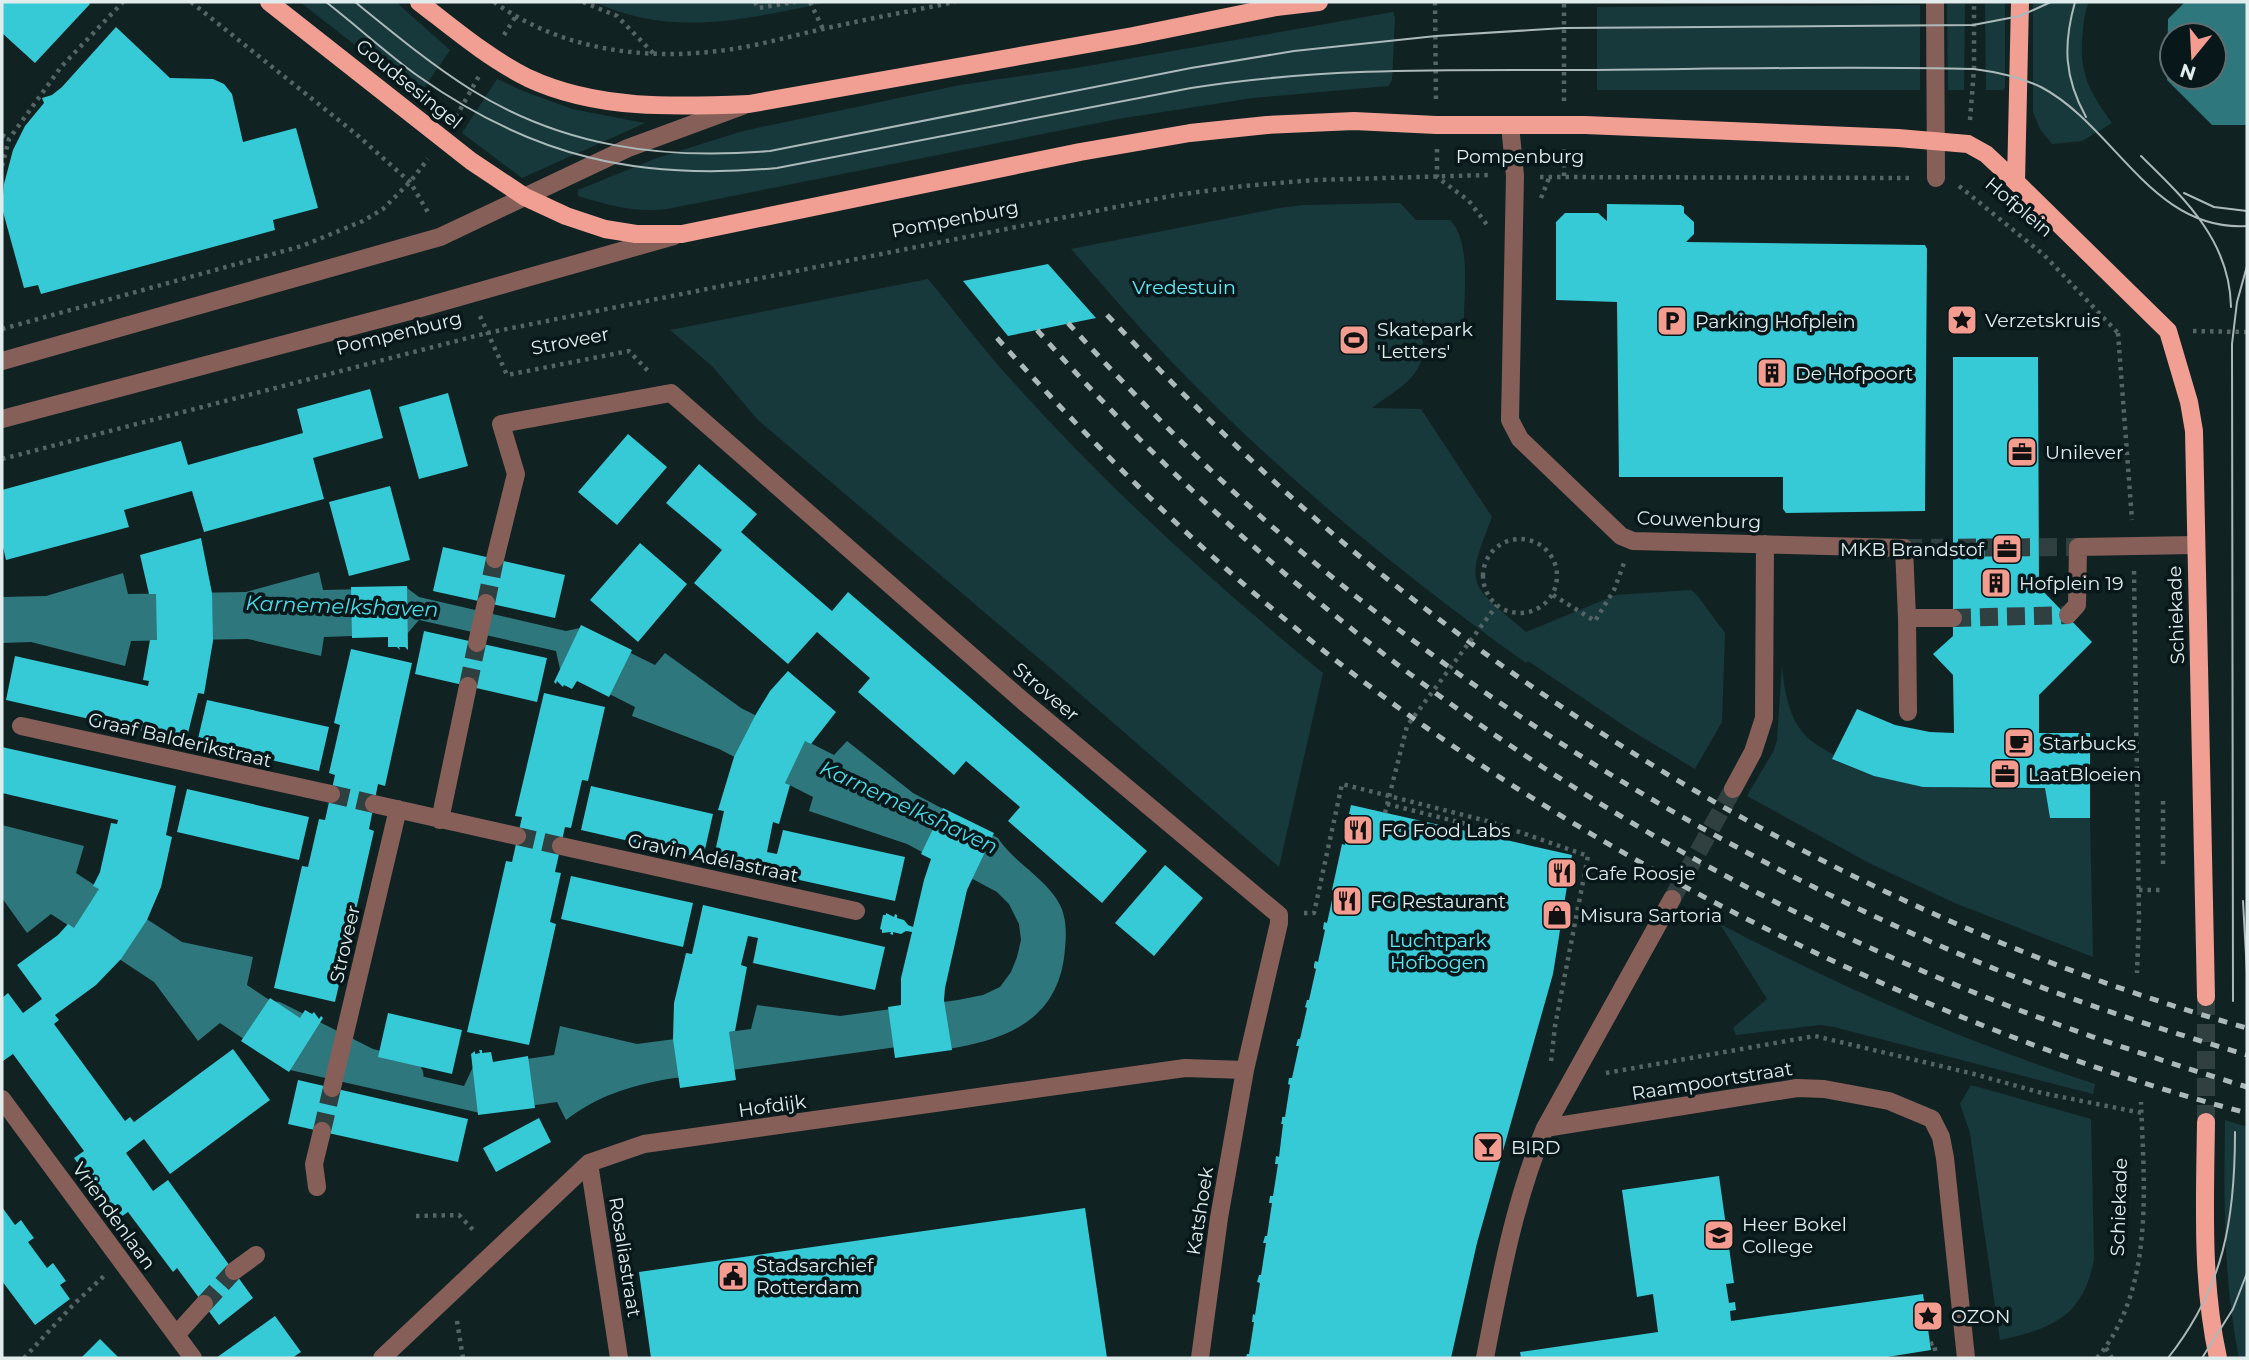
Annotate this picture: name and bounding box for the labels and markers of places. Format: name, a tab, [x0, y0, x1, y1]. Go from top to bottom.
place icon: Verzetskruis	[1945, 303, 1979, 337]
parking icon: Parking Hofplein	[1655, 304, 1689, 338]
place label: Verzetskruis	[1985, 309, 2100, 332]
place label: Parking Hofplein	[1695, 310, 1856, 333]
place label: Skatepark 'Letters'	[1377, 318, 1473, 363]
sports icon: Skatepark 'Letters'	[1337, 323, 1371, 357]
building icon: De Hofpoort	[1755, 356, 1789, 390]
place label: De Hofpoort	[1795, 362, 1914, 385]
office icon: Unilever	[2005, 435, 2039, 469]
place label: Unilever	[2045, 441, 2124, 464]
office icon: MKB Brandstof	[1990, 532, 2024, 566]
place label: MKB Brandstof	[1840, 538, 1986, 561]
building icon: Hofplein 19	[1979, 566, 2013, 600]
place label: Hofplein 19	[2019, 572, 2124, 595]
cafe icon: Starbucks	[2002, 726, 2036, 760]
place label: Starbucks	[2042, 732, 2136, 755]
office icon: LaatBloeien	[1988, 757, 2022, 791]
place label: LaatBloeien	[2028, 763, 2142, 786]
restaurant icon: FG Food Labs	[1341, 813, 1375, 847]
place label: FG Food Labs	[1381, 819, 1510, 842]
restaurant icon: Cafe Roosje	[1545, 856, 1579, 890]
place label: Cafe Roosje	[1585, 862, 1696, 885]
restaurant icon: FG Restaurant	[1330, 884, 1364, 918]
place label: FG Restaurant	[1370, 890, 1506, 913]
shop icon: Misura Sartoria	[1540, 898, 1574, 932]
place label: Misura Sartoria	[1580, 904, 1722, 927]
bar icon: BIRD	[1471, 1130, 1505, 1164]
place label: BIRD	[1511, 1136, 1561, 1159]
place label: Heer Bokel College	[1742, 1213, 1847, 1258]
school or university icon: Heer Bokel College	[1702, 1218, 1736, 1252]
place label: Stadsarchief Rotterdam	[756, 1254, 875, 1299]
public building icon: Stadsarchief Rotterdam	[716, 1259, 750, 1293]
place icon: OZON	[1911, 1299, 1945, 1333]
place label: OZON	[1951, 1305, 2010, 1328]

